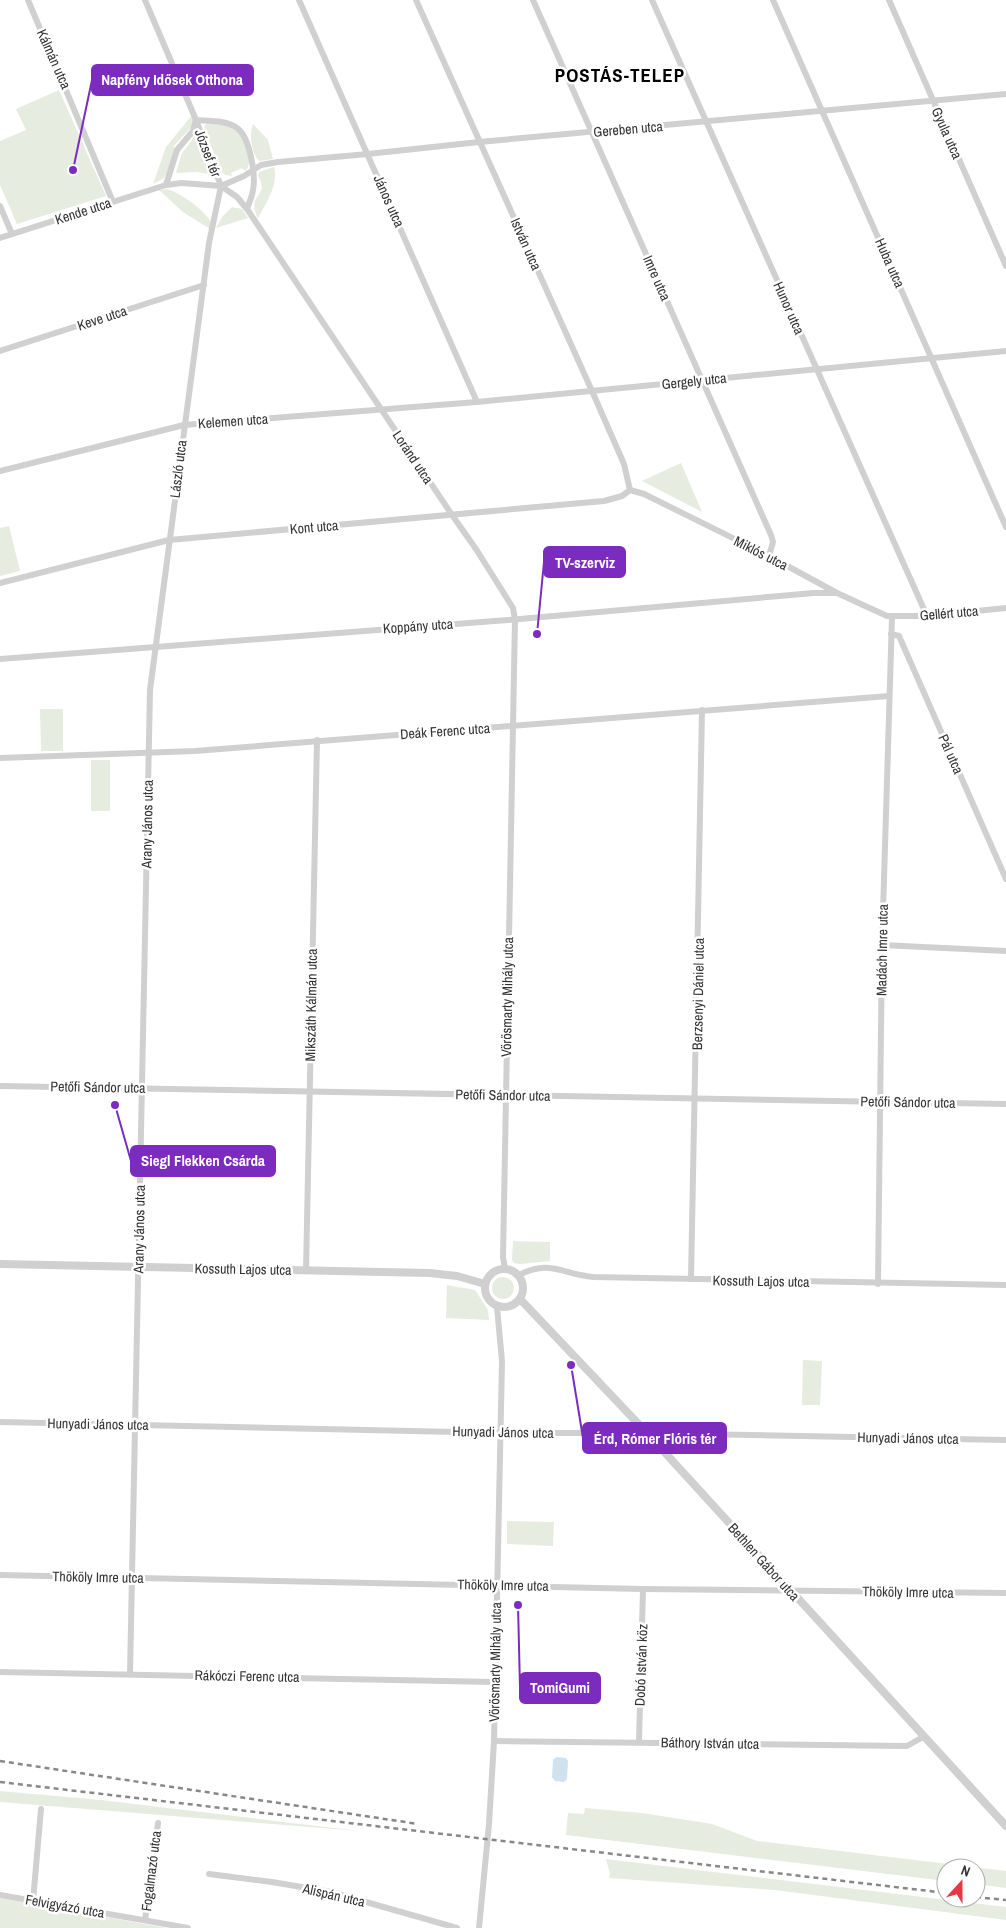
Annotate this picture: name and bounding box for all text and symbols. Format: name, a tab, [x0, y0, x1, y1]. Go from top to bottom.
street label: Kálmán utca	[33, 26, 75, 92]
district label: POSTÁS-TELEP	[555, 62, 685, 88]
callout: Napfény Idősek Otthona	[92, 65, 253, 95]
text: Napfény Idősek Otthona	[101, 69, 243, 90]
street label: Gyula utca	[928, 104, 967, 162]
street label: Gereben utca	[593, 117, 664, 141]
street label: József tér	[191, 127, 225, 180]
street label: János utca	[369, 172, 409, 231]
street label: Kende utca	[53, 193, 114, 229]
street label: István utca	[506, 215, 546, 274]
street label: Huba utca	[871, 235, 909, 291]
street label: Imre utca	[639, 252, 675, 304]
street label: Hunor utca	[769, 279, 809, 338]
street label: Keve utca	[75, 301, 130, 334]
street label: Gergely utca	[661, 369, 728, 393]
street label: Kelemen utca	[197, 410, 269, 432]
street label: Loránd utca	[389, 427, 438, 488]
street label: László utca	[166, 438, 191, 499]
street label: Kont utca	[289, 516, 340, 538]
street label: Miklós utca	[731, 532, 791, 574]
callout: TV-szerviz	[544, 547, 625, 577]
text: TV-szerviz	[555, 552, 615, 573]
street label: Gellért utca	[919, 601, 980, 625]
street label: Koppány utca	[382, 615, 454, 637]
street label: Deák Ferenc utca	[399, 719, 491, 743]
street label: Pál utca	[934, 731, 968, 777]
street label: Arany János utca	[137, 779, 157, 870]
street label: Madách Imre utca	[872, 903, 892, 996]
street label: Vörösmarty Mihály utca	[497, 936, 517, 1057]
street label: Berzsenyi Dániel utca	[688, 937, 708, 1050]
street label: Mikszáth Kálmán utca	[301, 948, 321, 1062]
street label: Petőfi Sándor utca	[50, 1077, 146, 1097]
street label: Petőfi Sándor utca	[455, 1085, 551, 1105]
street label: Petőfi Sándor utca	[860, 1092, 956, 1112]
callout: Siegl Flekken Csárda	[131, 1146, 275, 1176]
text: Siegl Flekken Csárda	[141, 1150, 265, 1171]
street label: Arany János utca	[129, 1184, 149, 1275]
street label: Kossuth Lajos utca	[194, 1259, 292, 1279]
street label: Kossuth Lajos utca	[712, 1271, 810, 1291]
street label: Hunyadi János utca	[47, 1414, 149, 1434]
street label: Hunyadi János utca	[452, 1422, 554, 1442]
callout: Érd, Rómer Flóris tér	[583, 1423, 726, 1453]
text: Érd, Rómer Flóris tér	[594, 1428, 716, 1449]
street label: Hunyadi János utca	[857, 1428, 959, 1448]
street label: Bethlen Gábor utca	[724, 1519, 804, 1605]
street label: Thököly Imre utca	[52, 1567, 144, 1587]
street label: Thököly Imre utca	[457, 1575, 549, 1595]
street label: Thököly Imre utca	[862, 1582, 954, 1602]
street label: Vörösmarty Mihály utca	[485, 1601, 505, 1722]
street label: Dobó István köz	[631, 1623, 651, 1706]
street label: Rákóczi Ferenc utca	[194, 1666, 300, 1686]
callout: TomiGumi	[520, 1673, 600, 1703]
text: TomiGumi	[530, 1677, 590, 1698]
street label: Báthory István utca	[661, 1733, 760, 1753]
street label: Fogalmazó utca	[137, 1829, 165, 1912]
north arrow	[936, 1858, 986, 1908]
text: N	[959, 1861, 973, 1881]
street label: Alispán utca	[300, 1879, 367, 1911]
street label: Felvigyázó utca	[24, 1890, 106, 1922]

